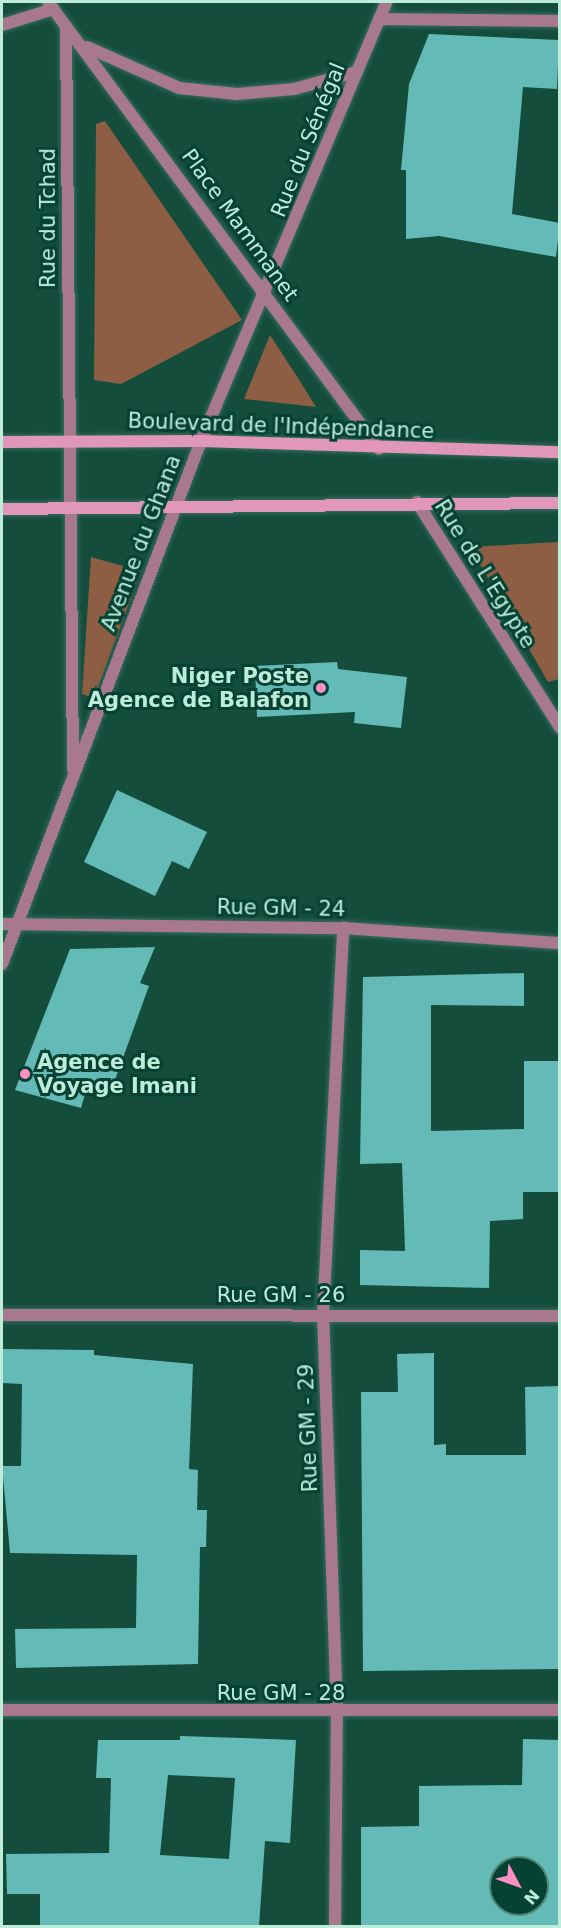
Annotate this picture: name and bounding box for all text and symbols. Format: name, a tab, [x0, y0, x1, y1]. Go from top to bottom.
street label: Rue du Sénégal	[266, 59, 350, 221]
street label: Place Mammanet	[176, 144, 304, 306]
street label: Rue du Tchad	[35, 148, 61, 288]
street label: Boulevard de l'Indépendance	[127, 408, 435, 444]
street label: Avenue du Ghana	[96, 451, 186, 635]
street label: Rue de L'Egypte	[429, 495, 541, 653]
place label: Niger Poste Agence de Balafon	[88, 663, 309, 713]
marker: Niger Poste Agence de Balafon	[314, 681, 328, 695]
street label: Rue GM - 24	[216, 894, 346, 922]
place label: Agence de Voyage Imani	[37, 1049, 197, 1099]
marker: Agence de Voyage Imani	[18, 1067, 32, 1081]
street label: Rue GM - 26	[217, 1282, 345, 1308]
street label: Rue GM - 29	[293, 1363, 323, 1493]
street label: Rue GM - 28	[217, 1680, 345, 1706]
north arrow	[489, 1856, 549, 1916]
text: N	[520, 1886, 543, 1908]

